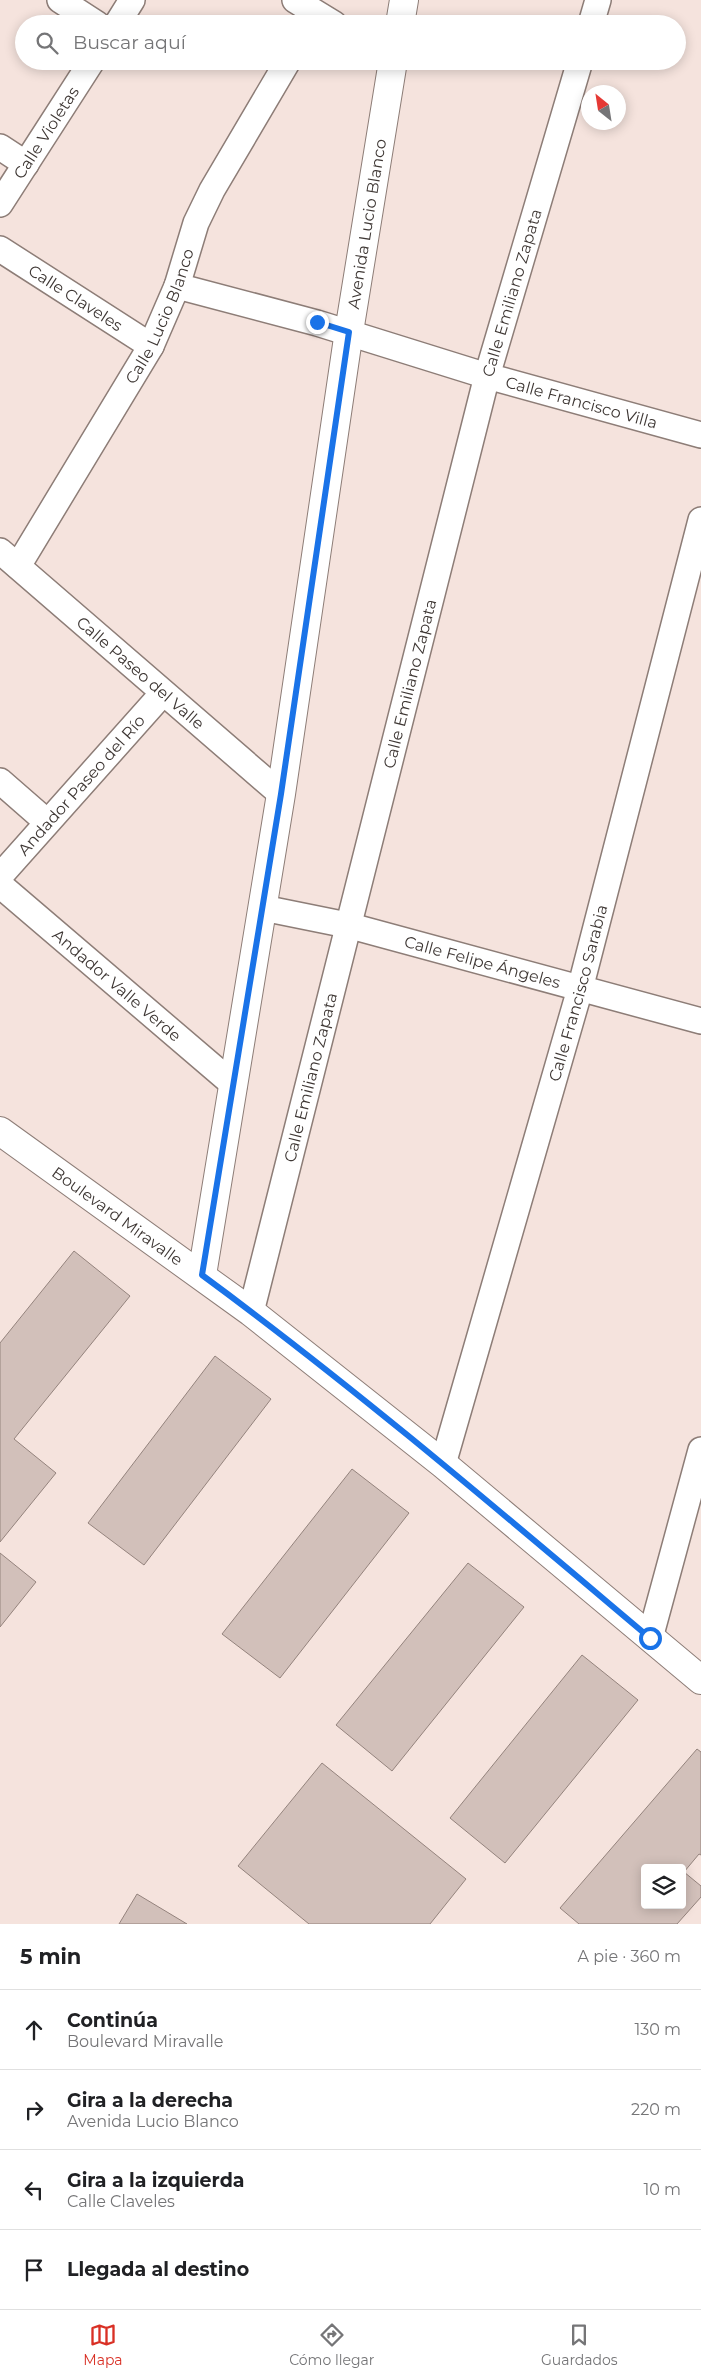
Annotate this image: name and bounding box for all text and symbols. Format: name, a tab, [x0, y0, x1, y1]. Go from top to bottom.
search box	[15, 15, 686, 70]
icon: search	[33, 29, 61, 57]
text: Buscar aquí	[73, 31, 186, 54]
street label: Calle Violetas	[9, 83, 83, 182]
north arrow	[581, 85, 626, 130]
street label: Avenida Lucio Blanco	[343, 137, 390, 310]
street label: Calle Emiliano Zapata	[478, 207, 545, 379]
street label: Calle Lucio Blanco	[121, 246, 197, 387]
street label: Calle Claveles	[25, 260, 126, 335]
route end	[306, 311, 329, 334]
street label: Calle Francisco Villa	[504, 372, 660, 432]
street label: Calle Emiliano Zapata	[379, 597, 440, 770]
street label: Calle Paseo del Valle	[73, 612, 208, 733]
street label: Andador Paseo del Río	[14, 711, 149, 859]
street label: Calle Francisco Sarabia	[544, 903, 611, 1083]
street label: Andador Valle Verde	[49, 925, 185, 1045]
street label: Calle Felipe Ángeles	[402, 932, 563, 992]
street label: Calle Emiliano Zapata	[280, 991, 341, 1164]
street label: Boulevard Miravalle	[49, 1162, 187, 1269]
route start	[639, 1627, 662, 1650]
map controls	[641, 1864, 686, 1909]
button: layers	[641, 1864, 686, 1909]
text: 5 min	[20, 1944, 81, 1969]
text: A pie · 360 m	[578, 1947, 681, 1966]
text: Continúa	[67, 2009, 158, 2032]
icon: ahead	[20, 2016, 48, 2044]
text: 130 m	[634, 2020, 681, 2039]
text: Boulevard Miravalle	[67, 2032, 223, 2051]
text: Gira a la derecha	[67, 2089, 233, 2112]
icon: right	[20, 2096, 48, 2124]
text: 220 m	[631, 2100, 681, 2119]
text: Avenida Lucio Blanco	[67, 2112, 239, 2131]
text: Gira a la izquierda	[67, 2169, 245, 2192]
icon: left	[20, 2176, 48, 2204]
text: 10 m	[643, 2180, 681, 2199]
text: Calle Claveles	[67, 2192, 175, 2211]
icon: arrive	[20, 2256, 48, 2284]
text: Llegada al destino	[67, 2258, 249, 2281]
tab: Mapa	[83, 2321, 123, 2369]
tab: Cómo llegar	[289, 2321, 374, 2369]
tab: Guardados	[541, 2321, 618, 2369]

